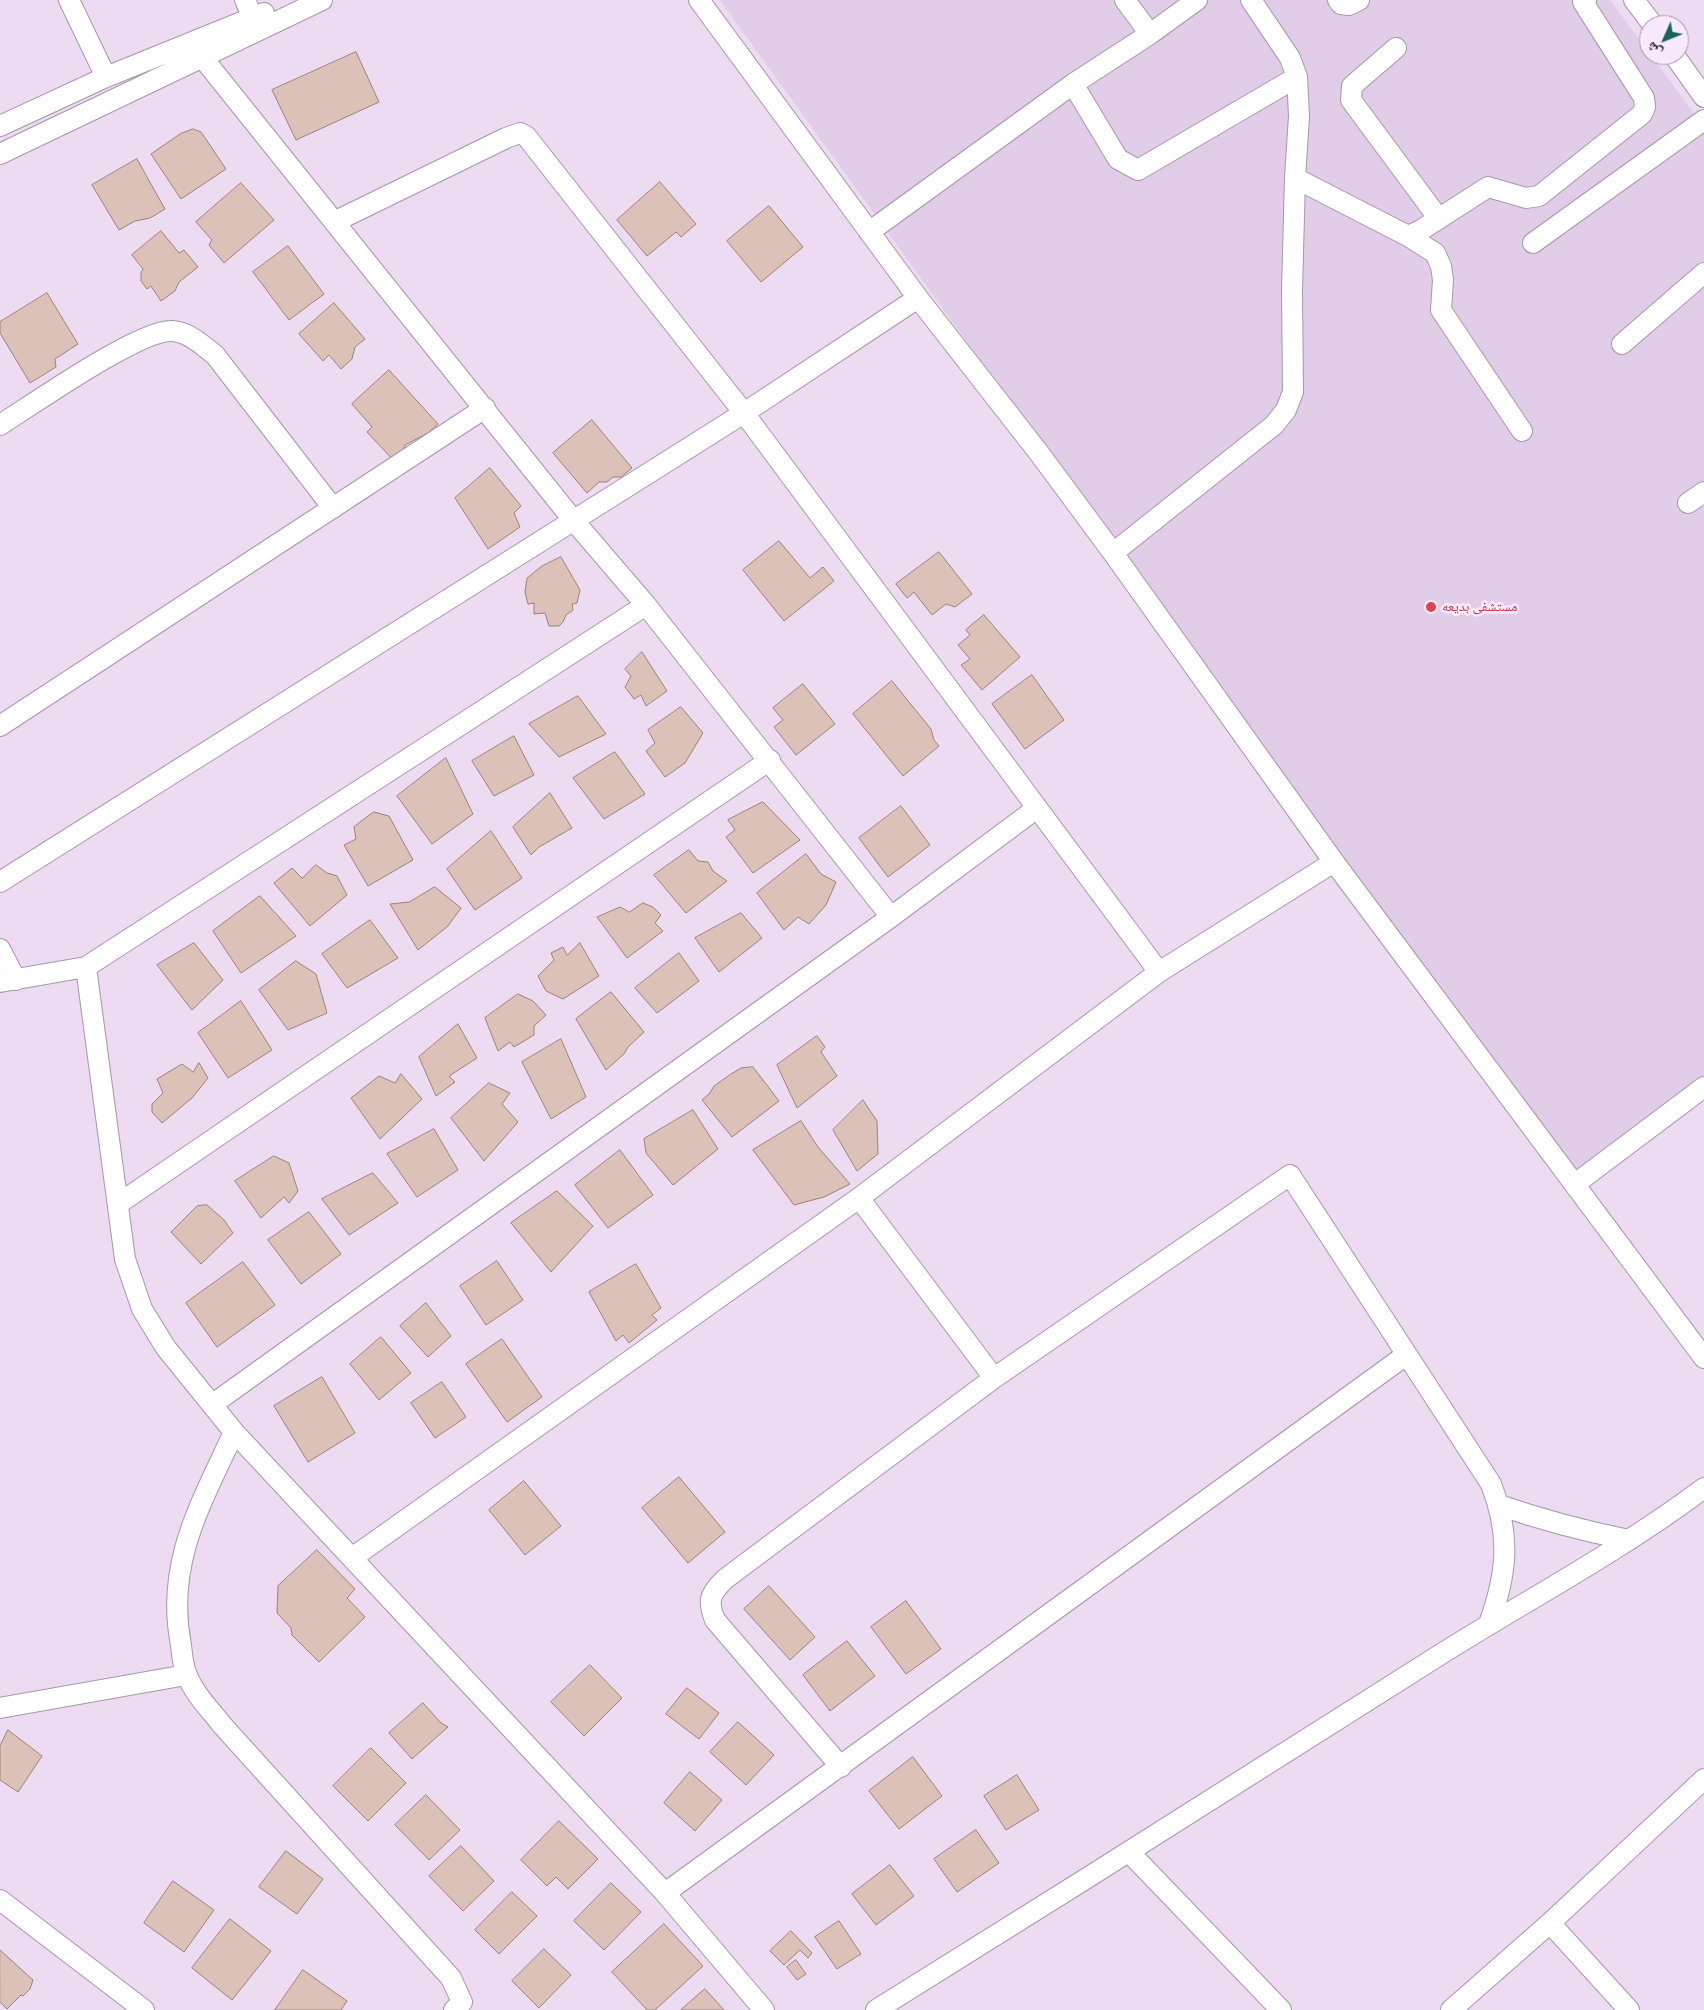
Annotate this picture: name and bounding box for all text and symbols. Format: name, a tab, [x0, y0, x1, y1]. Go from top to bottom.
north arrow	[1639, 15, 1689, 65]
text: ش	[1642, 38, 1666, 61]
place label: مستشفى بديعه	[1442, 599, 1517, 615]
marker: مستشفى بديعه	[1424, 600, 1438, 614]

